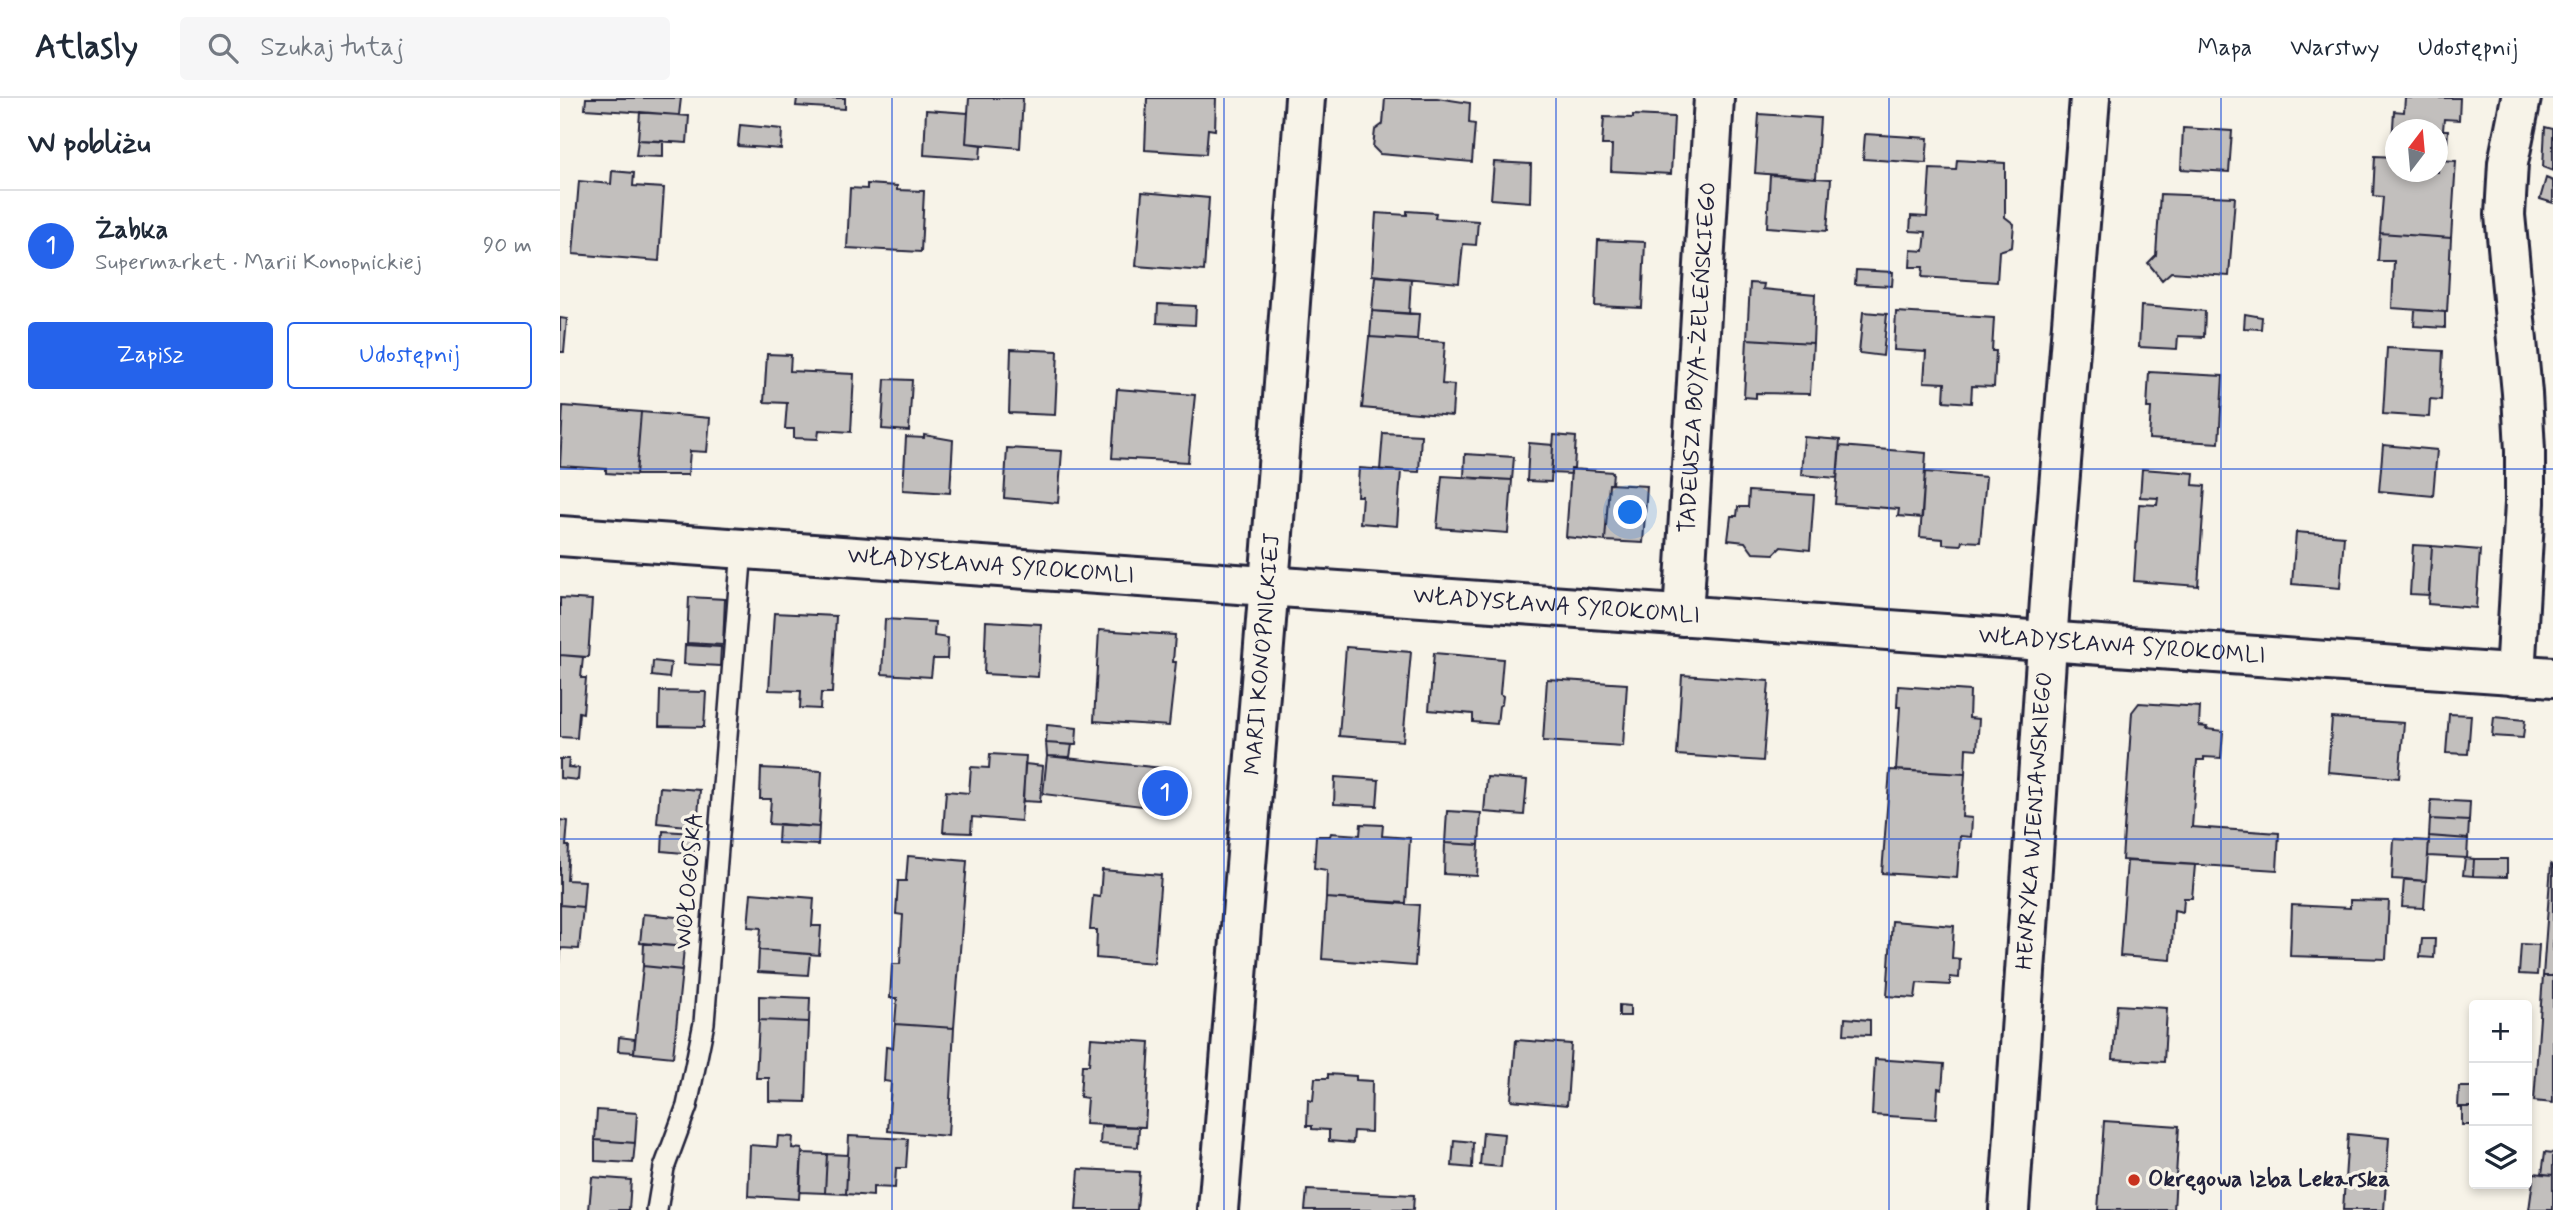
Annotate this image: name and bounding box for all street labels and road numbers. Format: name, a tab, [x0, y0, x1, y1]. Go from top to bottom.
street label: TADEUSZA BOYA-ŻELEŃSKIEGO	[1673, 181, 1724, 534]
street label: MARII KONOPNICKIEJ	[1238, 532, 1288, 776]
street label: WŁADYSŁAWA SYROKOMLI	[846, 541, 1136, 592]
street label: WŁADYSŁAWA SYROKOMLI	[1412, 581, 1701, 632]
street label: WŁADYSŁAWA SYROKOMLI	[1977, 621, 2267, 672]
street label: HENRYKA WIENIAWSKIEGO	[2010, 671, 2060, 971]
street label: WOŁOGOSKA	[669, 811, 711, 951]

